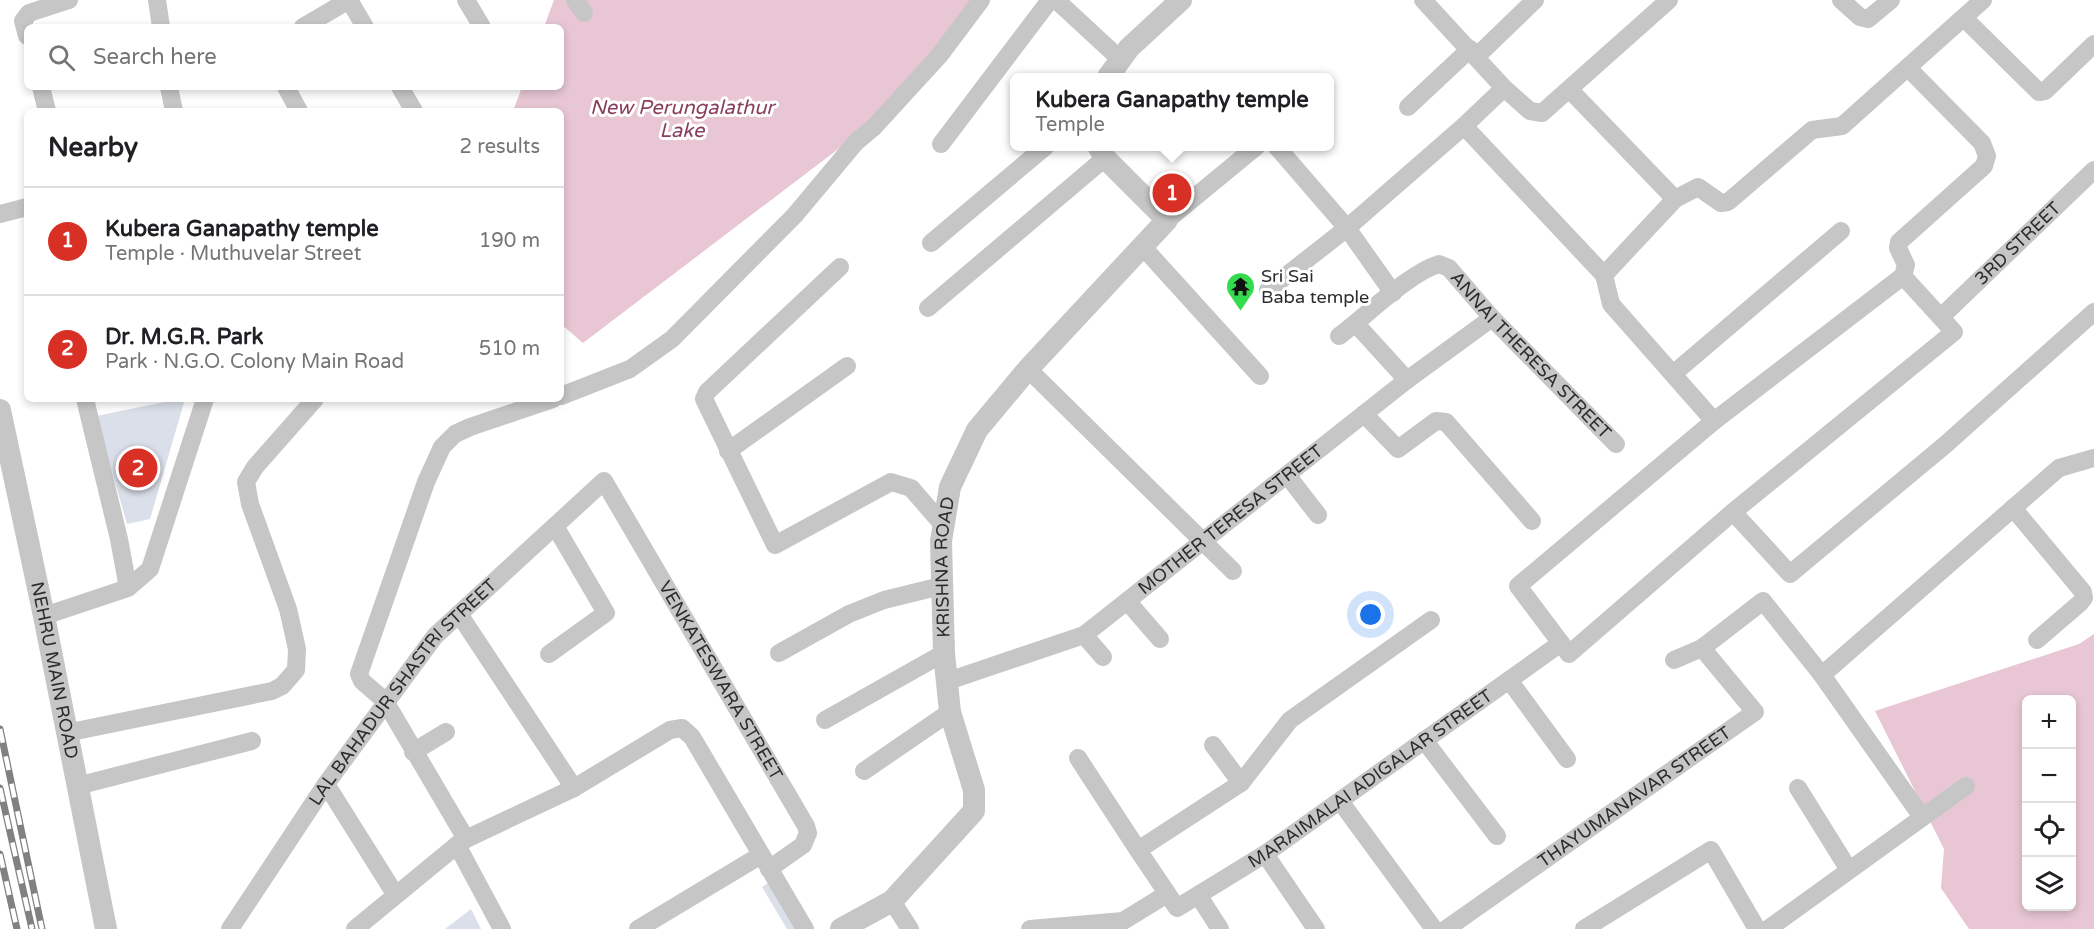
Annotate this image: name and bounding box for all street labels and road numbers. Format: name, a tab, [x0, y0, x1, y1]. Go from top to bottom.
street label: 3RD STREET	[1970, 197, 2065, 289]
street label: ANNAI THERESA STREET	[1446, 267, 1616, 443]
street label: MOTHER TERESA STREET	[1134, 440, 1327, 599]
street label: KRISHNA ROAD	[930, 495, 959, 638]
street label: LAL BAHADUR SHASTRI STREET	[304, 574, 501, 809]
street label: VENKATESWARA STREET	[654, 577, 788, 784]
street label: NEHRU MAIN ROAD	[26, 580, 83, 761]
street label: MARAIMALAI ADIGALAR STREET	[1244, 684, 1497, 873]
street label: THAYUMANAVAR STREET	[1533, 721, 1735, 872]

